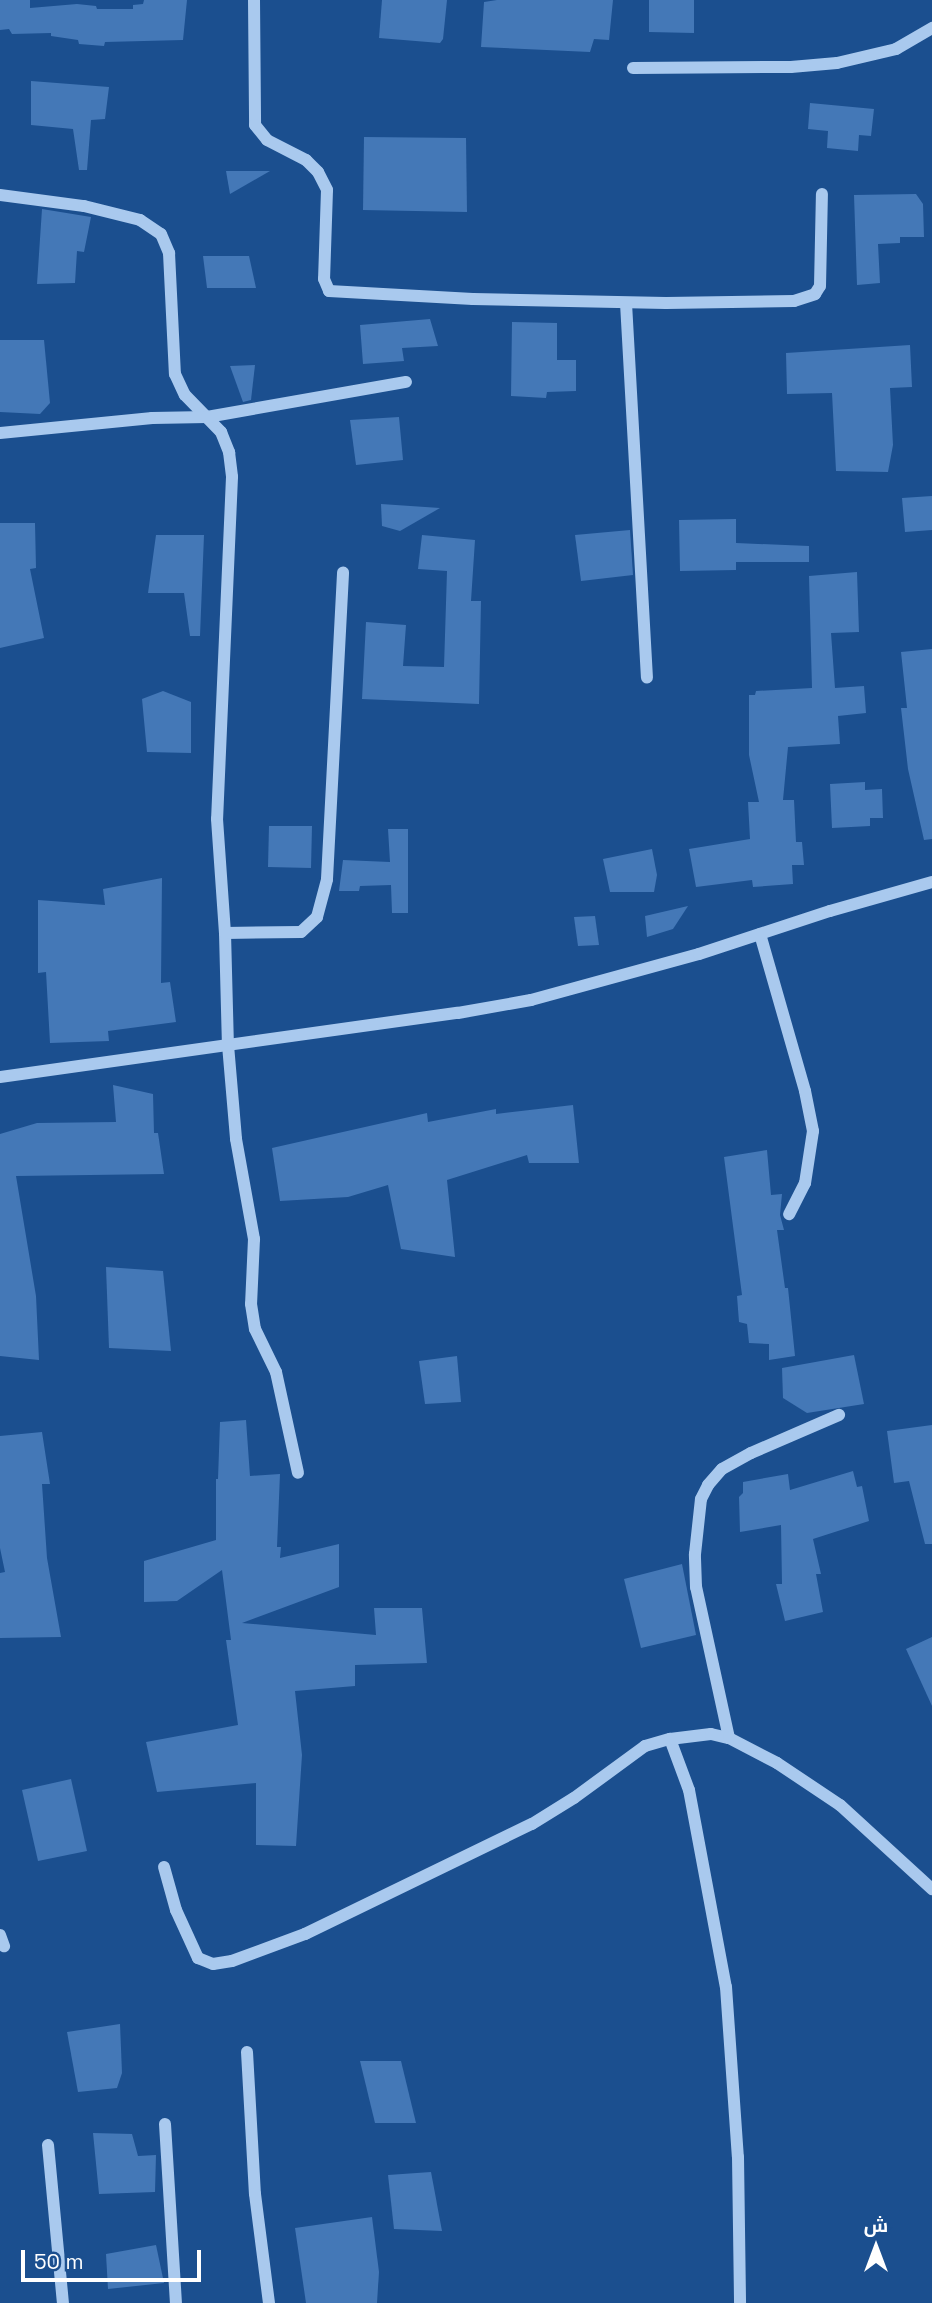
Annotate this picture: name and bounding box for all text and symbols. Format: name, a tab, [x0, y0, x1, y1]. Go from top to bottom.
north arrow	[841, 2212, 911, 2282]
text: ش	[864, 2213, 888, 2238]
scale bar	[24, 2236, 205, 2280]
text: 50 m	[34, 2248, 84, 2275]

